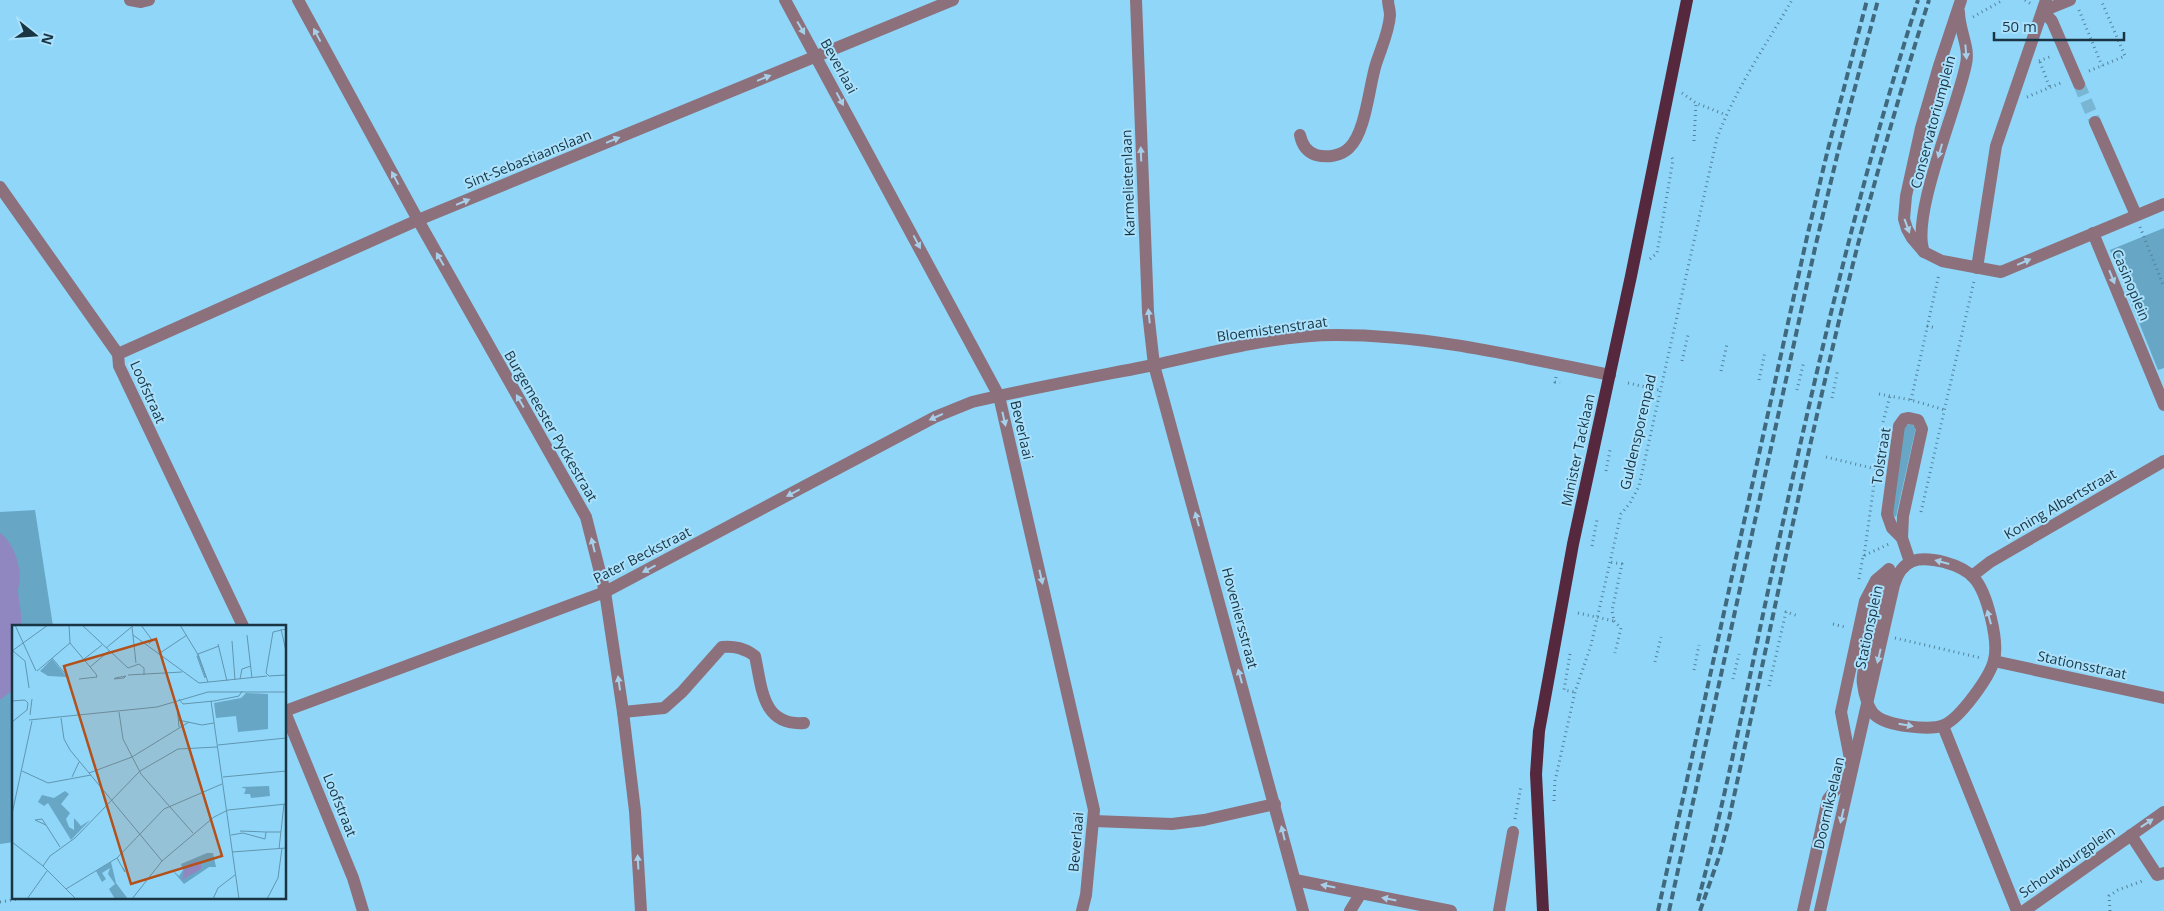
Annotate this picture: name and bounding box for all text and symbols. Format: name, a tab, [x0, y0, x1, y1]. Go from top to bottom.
north arrow	[10, 10, 60, 60]
scale bar	[1994, 10, 2124, 42]
text: 50 m	[2002, 16, 2037, 36]
one-way arrow	[797, 21, 805, 35]
one-way arrow	[313, 28, 322, 41]
text: N	[37, 31, 59, 47]
street label: Beverlaai	[817, 35, 862, 97]
one-way arrow	[1962, 44, 1970, 60]
street label: Conservatoriumplein	[1906, 53, 1959, 191]
one-way arrow	[757, 74, 771, 82]
one-way arrow	[836, 92, 844, 106]
street label: Sint-Sebastiaanslaan	[462, 124, 594, 193]
street label: Karmelietenlaan	[1116, 129, 1139, 237]
one-way arrow	[606, 136, 621, 144]
one-way arrow	[1936, 144, 1944, 159]
one-way arrow	[1137, 146, 1145, 162]
one-way arrow	[391, 170, 399, 185]
one-way arrow	[456, 198, 471, 206]
one-way arrow	[1903, 219, 1911, 234]
one-way arrow	[913, 235, 921, 250]
street label: Casinoplein	[2108, 246, 2155, 323]
one-way arrow	[436, 252, 444, 267]
one-way arrow	[2017, 258, 2031, 266]
one-way arrow	[2109, 270, 2116, 285]
one-way arrow	[1145, 308, 1153, 324]
street label: Bloemistenstraat	[1215, 311, 1328, 346]
street label: Burgemeester Pyckestraat	[500, 347, 603, 505]
street label: Loofstraat	[126, 357, 171, 426]
street label: Guldensporenpad	[1615, 372, 1660, 492]
street label: Minister Tacklaan	[1556, 392, 1599, 508]
one-way arrow	[516, 394, 525, 408]
street label: Beverlaai	[1006, 398, 1039, 461]
one-way arrow	[1000, 411, 1008, 426]
one-way arrow	[929, 413, 943, 421]
street label: Tolstraat	[1867, 426, 1894, 486]
street label: Koning Albertstraat	[2000, 464, 2119, 543]
one-way arrow	[785, 489, 800, 497]
one-way arrow	[1193, 512, 1201, 527]
street label: Pater Beckstraat	[590, 522, 694, 587]
one-way arrow	[589, 538, 597, 553]
one-way arrow	[1935, 558, 1950, 566]
one-way arrow	[642, 565, 656, 573]
street label: Hoveniersstraat	[1218, 565, 1263, 671]
one-way arrow	[1037, 569, 1045, 585]
street label: Stationsplein	[1850, 583, 1887, 670]
one-way arrow	[1985, 609, 1993, 624]
inset map	[12, 625, 286, 898]
street label: Stationsstraat	[2036, 646, 2128, 683]
one-way arrow	[1874, 648, 1882, 664]
one-way arrow	[1236, 668, 1244, 684]
one-way arrow	[615, 675, 623, 691]
one-way arrow	[1899, 721, 1914, 729]
street label: Doornikselaan	[1809, 755, 1848, 851]
street label: Loofstraat	[319, 770, 362, 839]
one-way arrow	[1837, 809, 1845, 825]
street label: Beverlaai	[1063, 811, 1088, 873]
one-way arrow	[2141, 819, 2154, 828]
street label: Schouwburgplein	[2015, 821, 2119, 902]
one-way arrow	[1279, 825, 1287, 840]
one-way arrow	[633, 854, 641, 870]
one-way arrow	[1319, 882, 1335, 890]
one-way arrow	[1380, 894, 1396, 902]

